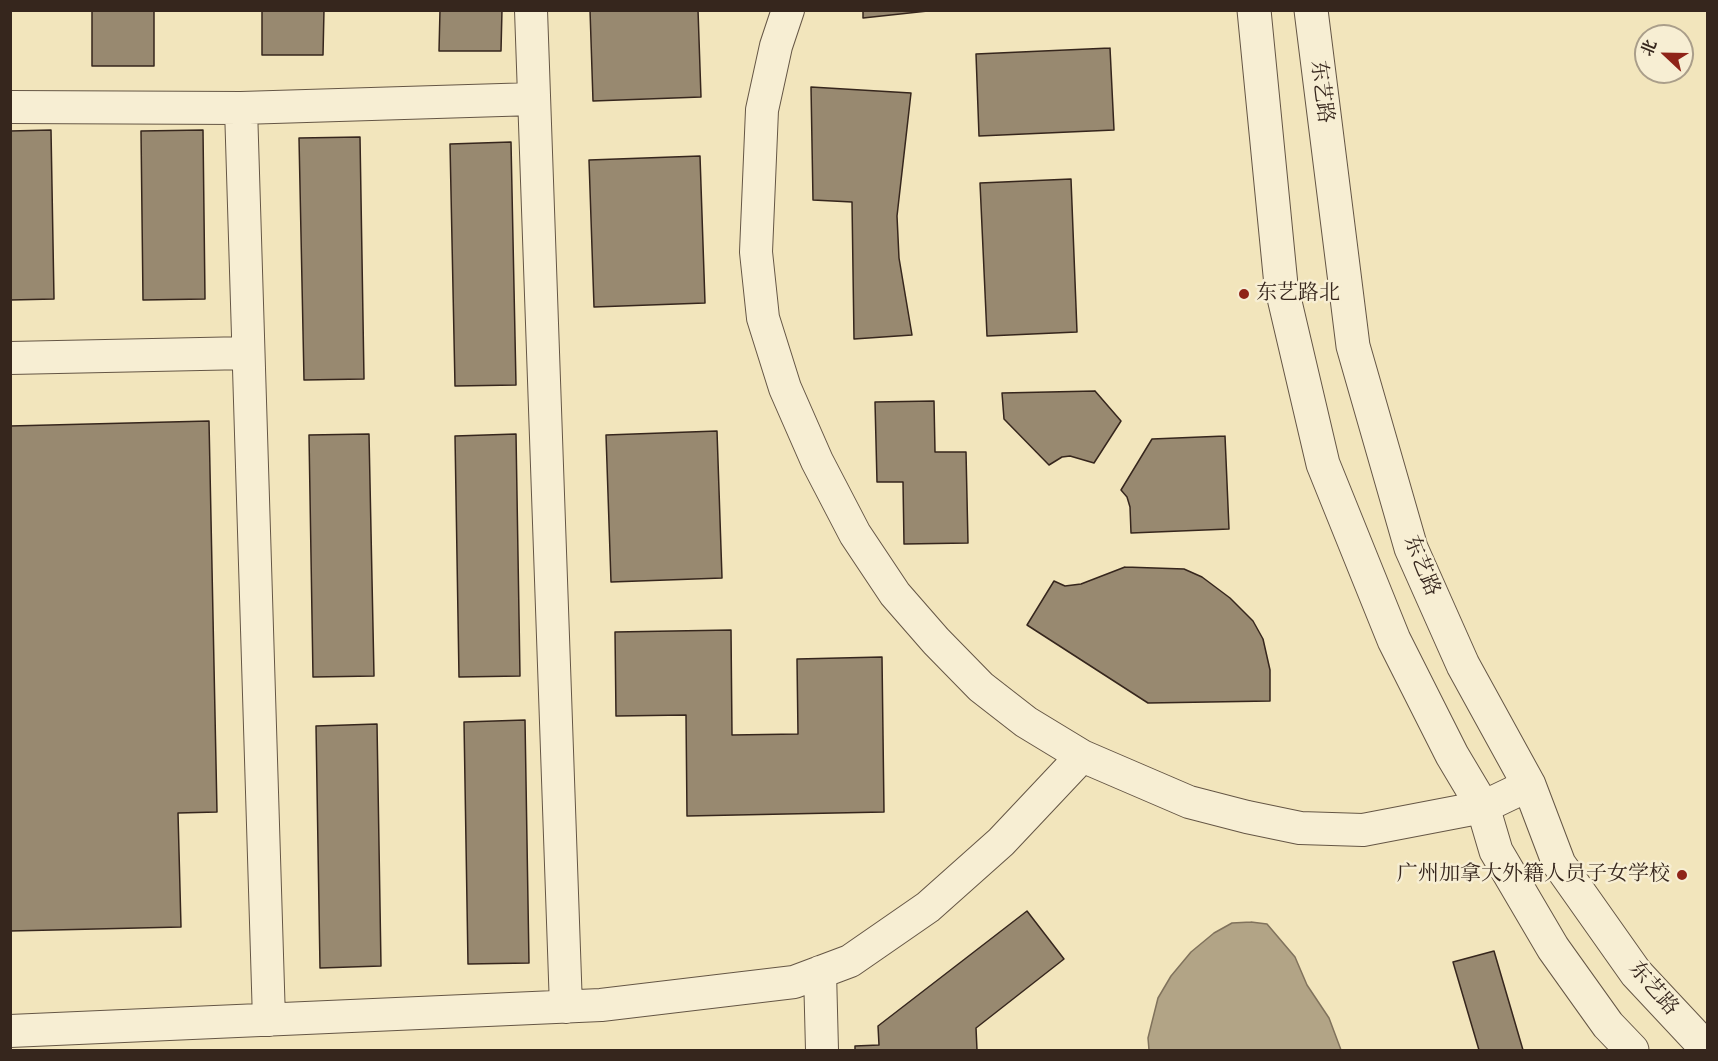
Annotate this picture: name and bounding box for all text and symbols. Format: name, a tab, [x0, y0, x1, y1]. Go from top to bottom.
north arrow	[1634, 24, 1694, 84]
text: 北	[1636, 36, 1662, 60]
street label: 东艺路	[1305, 59, 1337, 125]
place label: 东艺路北	[1256, 281, 1340, 307]
marker: 东艺路北	[1237, 287, 1251, 301]
street label: 东艺路	[1398, 532, 1444, 600]
place label: 广州加拿大外籍人员子女学校	[1397, 862, 1670, 888]
marker: 广州加拿大外籍人员子女学校	[1675, 868, 1689, 882]
street label: 东艺路	[1623, 957, 1683, 1021]

